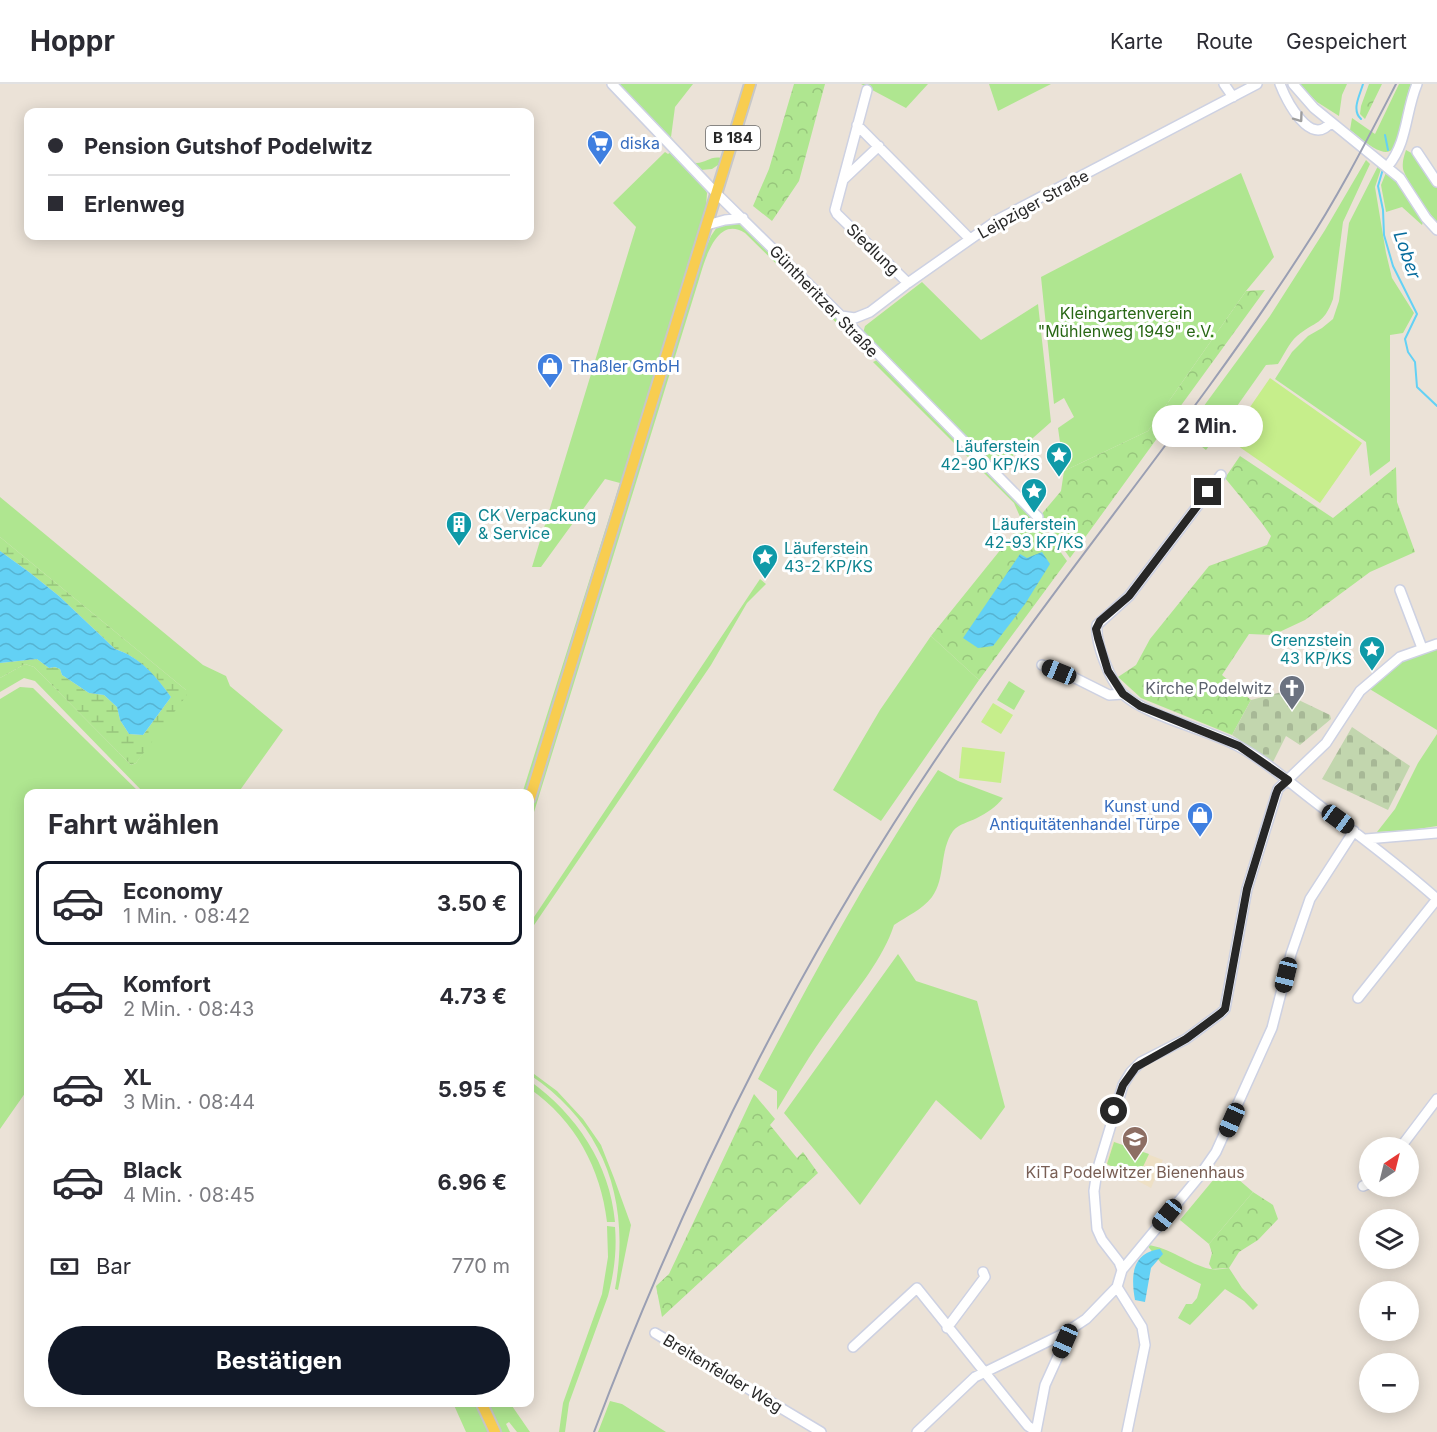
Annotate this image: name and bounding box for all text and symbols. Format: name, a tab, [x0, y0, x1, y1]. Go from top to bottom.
text: Hoppr	[30, 24, 115, 58]
text: Karte	[1110, 29, 1163, 54]
text: Route	[1196, 29, 1253, 54]
text: Gespeichert	[1286, 29, 1407, 54]
one-way arrow	[1292, 111, 1303, 122]
road number: B 184	[706, 126, 760, 150]
supermarket icon: diska	[585, 128, 615, 166]
text: Pension Gutshof Podelwitz	[84, 133, 373, 159]
place label: diska	[620, 133, 660, 153]
street label: Leipziger Straße	[974, 165, 1092, 243]
text: Erlenweg	[84, 191, 185, 217]
street label: Siedlung	[842, 219, 904, 279]
water label: Lober	[1390, 228, 1426, 283]
street label: Güntheritzer Straße	[765, 241, 883, 361]
park label: Kleingartenverein "Mühlenweg 1949" e.V.	[1038, 303, 1214, 341]
shop icon: Thaßler GmbH	[535, 351, 565, 389]
place label: Thaßler GmbH	[570, 356, 680, 376]
callout: 2 Min.	[1152, 405, 1264, 447]
text: 2 Min.	[1177, 414, 1238, 438]
place label: Läuferstein 42-90 KP/KS	[940, 436, 1040, 474]
place icon: Läuferstein 42-90 KP/KS	[1044, 440, 1074, 478]
place icon: Läuferstein 42-93 KP/KS	[1019, 476, 1049, 514]
route end	[1194, 478, 1221, 505]
place label: CK Verpackung & Service	[478, 505, 596, 543]
building icon: CK Verpackung & Service	[444, 509, 474, 547]
place label: Läuferstein 42-93 KP/KS	[984, 514, 1084, 552]
place label: Läuferstein 43-2 KP/KS	[784, 538, 873, 576]
place icon: Läuferstein 43-2 KP/KS	[750, 542, 780, 580]
place label: Grenzstein 43 KP/KS	[1271, 630, 1352, 668]
place icon: Grenzstein 43 KP/KS	[1357, 634, 1387, 672]
car	[1039, 657, 1079, 687]
church icon: Kirche Podelwitz	[1277, 673, 1307, 711]
place label: Kirche Podelwitz	[1145, 678, 1272, 698]
place label: Kunst und Antiquitätenhandel Türpe	[989, 796, 1180, 834]
shop icon: Kunst und Antiquitätenhandel Türpe	[1185, 800, 1215, 838]
car	[1318, 801, 1358, 837]
text: Fahrt wählen	[48, 808, 219, 841]
icon: car	[51, 876, 105, 930]
text: Economy	[123, 878, 223, 904]
text: 3.50 €	[437, 890, 507, 916]
text: 1 Min. · 08:42	[123, 904, 250, 928]
car	[1273, 955, 1299, 995]
icon: car	[51, 969, 105, 1023]
text: Komfort	[123, 971, 211, 997]
text: 4.73 €	[439, 983, 507, 1009]
text: 2 Min. · 08:43	[123, 997, 254, 1021]
icon: car	[51, 1062, 105, 1116]
text: XL	[123, 1064, 152, 1090]
text: 5.95 €	[438, 1076, 507, 1102]
text: 3 Min. · 08:44	[123, 1090, 255, 1114]
route start	[1100, 1097, 1127, 1124]
car	[1216, 1100, 1248, 1140]
school or university icon: KiTa Podelwitzer Bienenhaus	[1120, 1124, 1150, 1162]
north arrow	[1359, 1137, 1419, 1197]
map controls	[1359, 1137, 1419, 1413]
icon: car	[51, 1155, 105, 1209]
text: Black	[123, 1157, 182, 1183]
place label: KiTa Podelwitzer Bienenhaus	[1025, 1162, 1245, 1182]
text: 6.96 €	[437, 1169, 507, 1195]
text: 4 Min. · 08:45	[123, 1183, 255, 1207]
car	[1149, 1195, 1185, 1235]
button: layers	[1359, 1209, 1419, 1269]
icon: cash	[48, 1250, 81, 1283]
text: Bar	[96, 1253, 131, 1279]
text: 770 m	[452, 1254, 510, 1278]
button: +	[1359, 1281, 1419, 1341]
car	[1049, 1321, 1081, 1361]
button: Bestätigen	[48, 1326, 510, 1395]
street label: Breitenfelder Weg	[660, 1329, 786, 1417]
button: −	[1359, 1353, 1419, 1413]

